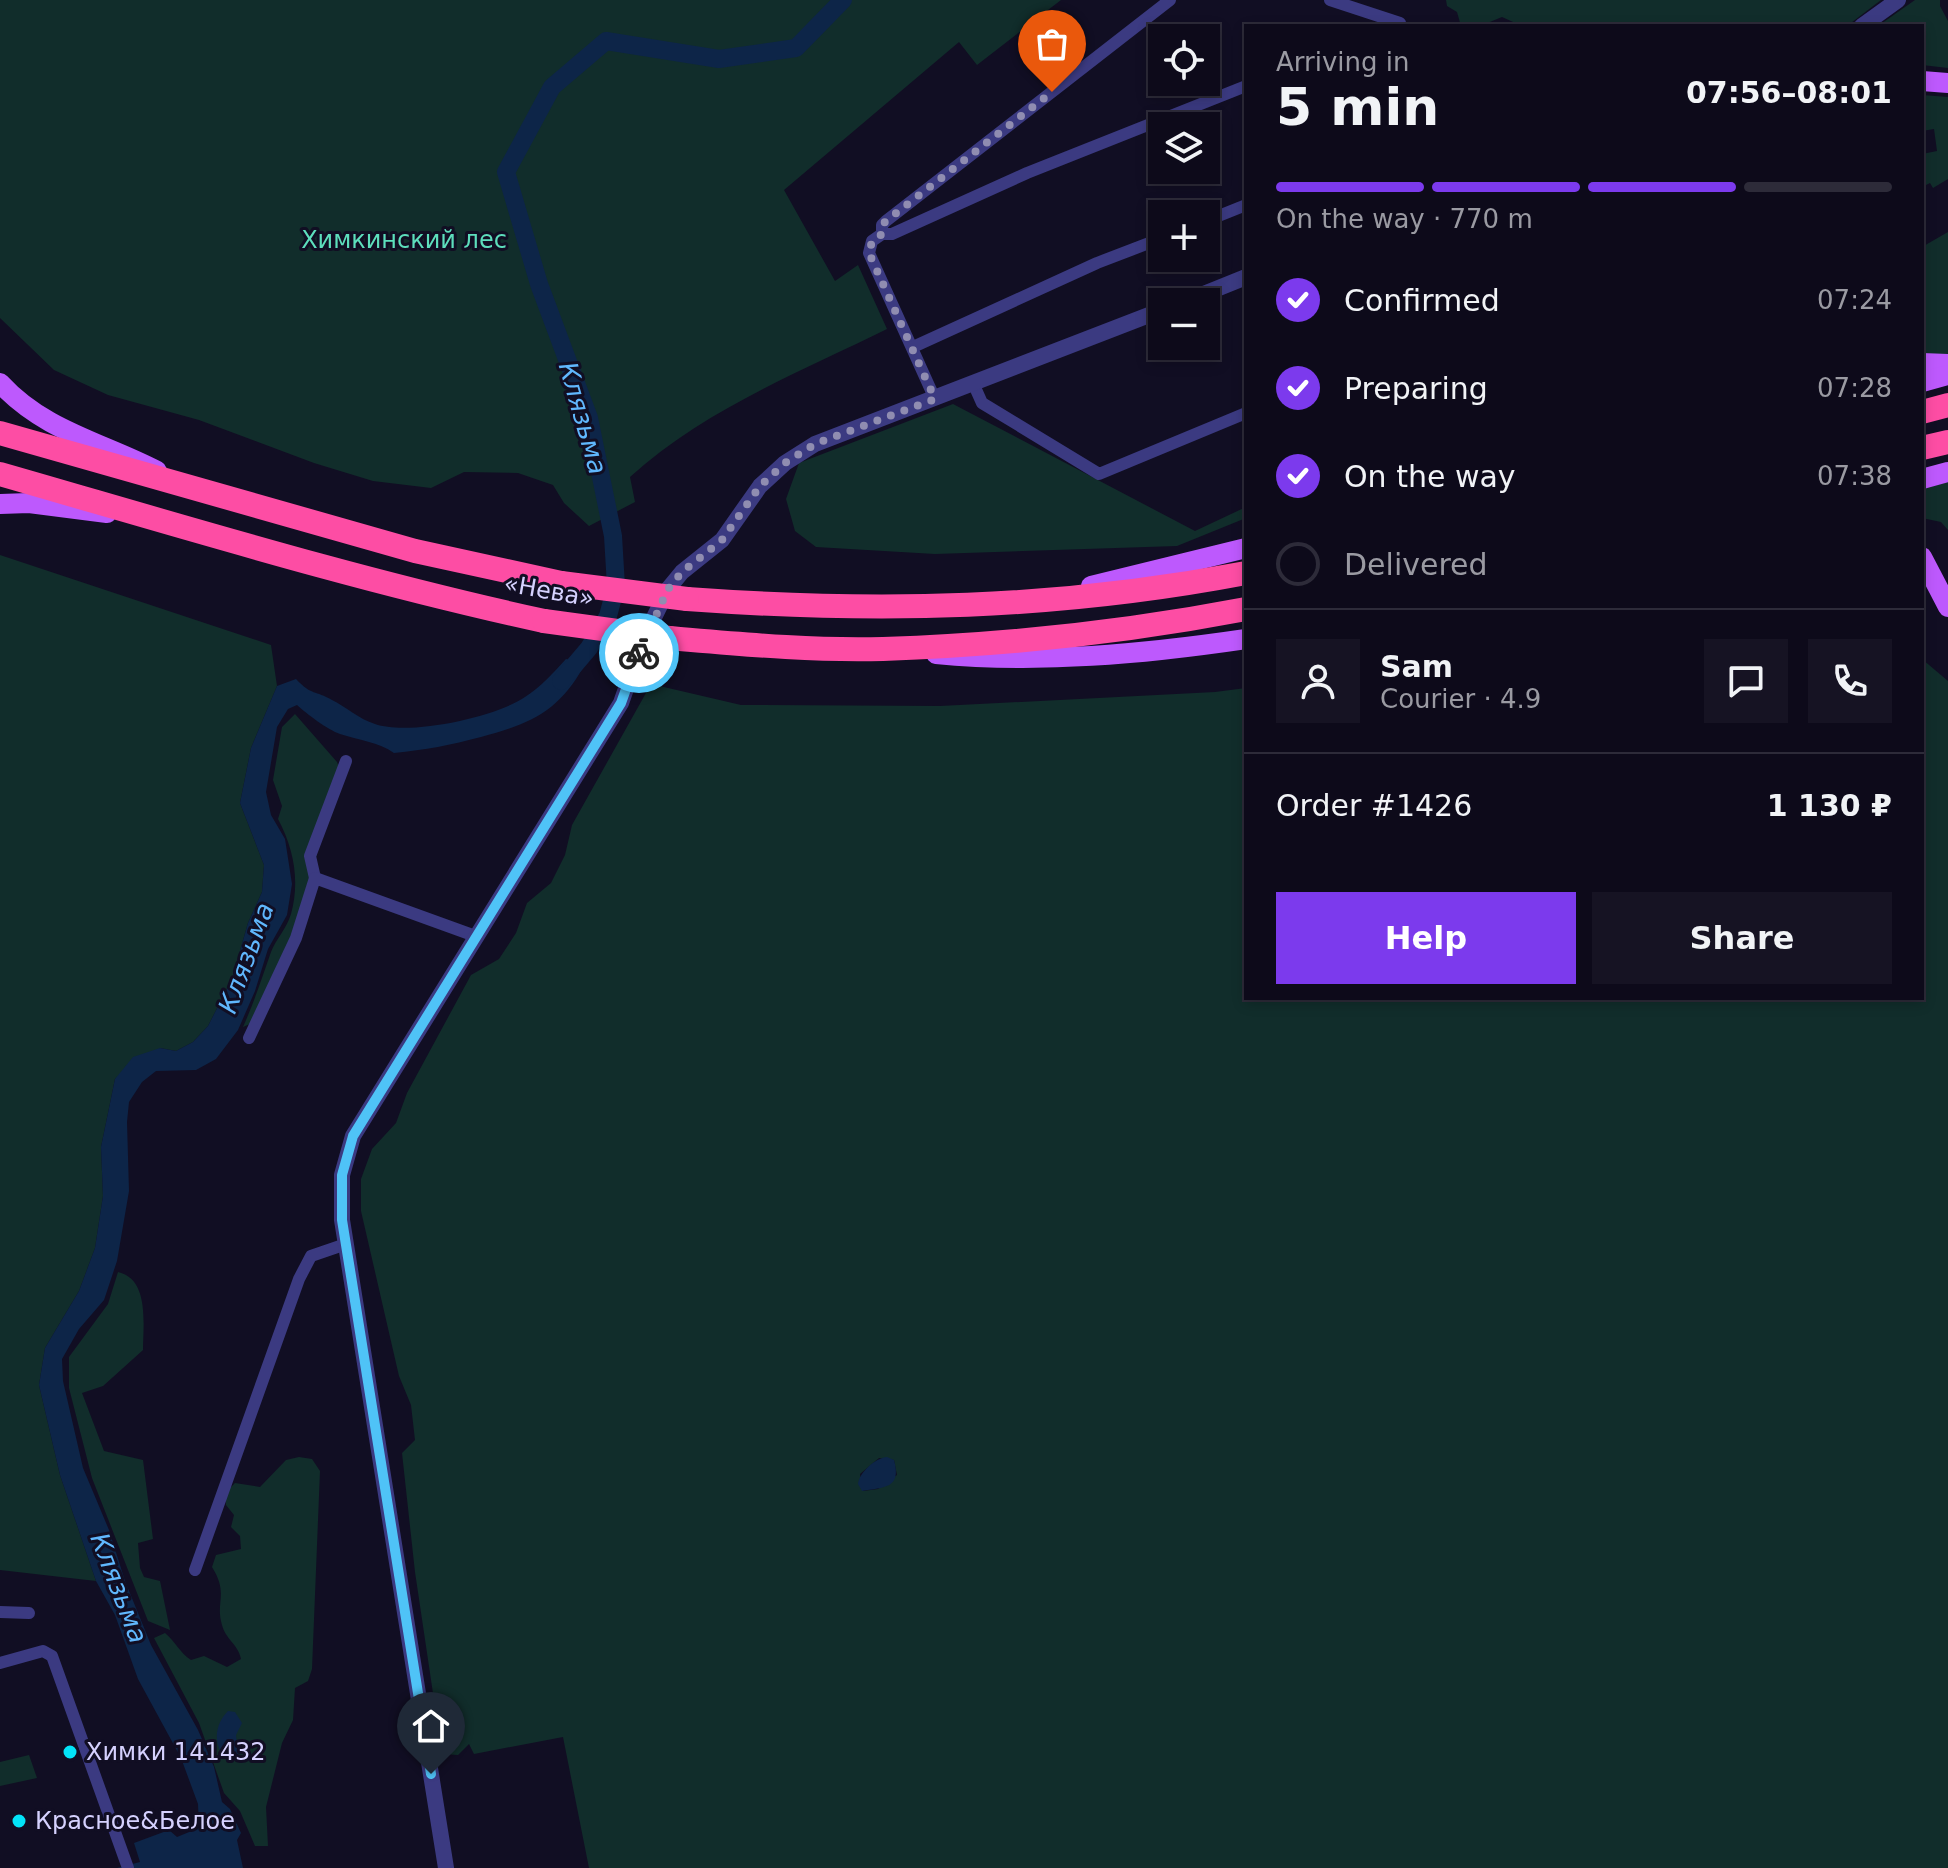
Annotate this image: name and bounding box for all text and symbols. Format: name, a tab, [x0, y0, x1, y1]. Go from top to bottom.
pin	[1018, 10, 1086, 92]
icon: bag	[1030, 22, 1074, 66]
map controls	[1148, 24, 1220, 360]
button: locate	[1148, 24, 1220, 96]
text: Arriving in	[1276, 47, 1410, 77]
text: 07:56–08:01	[1686, 75, 1892, 110]
text: 5 min	[1276, 77, 1439, 137]
button: layers	[1148, 112, 1220, 184]
button: +	[1148, 200, 1220, 272]
text: On the way · 770 m	[1276, 204, 1533, 234]
park label: Химкинский лес	[301, 226, 507, 254]
icon: check	[1276, 278, 1320, 322]
text: Confirmed	[1344, 283, 1500, 318]
text: 07:24	[1817, 285, 1892, 315]
button: −	[1148, 288, 1220, 360]
water label: Клязьма	[553, 358, 613, 478]
icon: check	[1276, 366, 1320, 410]
text: Preparing	[1344, 371, 1488, 406]
text: 07:28	[1817, 373, 1892, 403]
icon: check	[1276, 454, 1320, 498]
text: On the way	[1344, 459, 1516, 494]
text: 07:38	[1817, 461, 1892, 491]
text: Delivered	[1344, 547, 1488, 582]
street label: «Нева»	[502, 569, 596, 613]
courier	[599, 613, 679, 693]
icon: bike	[617, 631, 661, 675]
button: person	[1276, 639, 1360, 723]
button: chat	[1704, 639, 1788, 723]
button: phone	[1808, 639, 1892, 723]
text: Sam	[1380, 649, 1453, 684]
text: Courier · 4.9	[1380, 684, 1541, 714]
text: Order #1426	[1276, 788, 1472, 823]
text: 1 130 ₽	[1767, 788, 1892, 823]
button: Help	[1276, 892, 1576, 984]
button: Share	[1592, 892, 1892, 984]
water label: Клязьма	[212, 899, 280, 1017]
water label: Клязьма	[84, 1529, 154, 1647]
pin	[397, 1692, 465, 1774]
icon: home	[409, 1704, 453, 1748]
place label: Химки 141432	[86, 1738, 265, 1766]
marker: Химки 141432	[61, 1743, 79, 1761]
place label: Красное&Белое	[35, 1807, 235, 1835]
marker: Красное&Белое	[10, 1812, 28, 1830]

